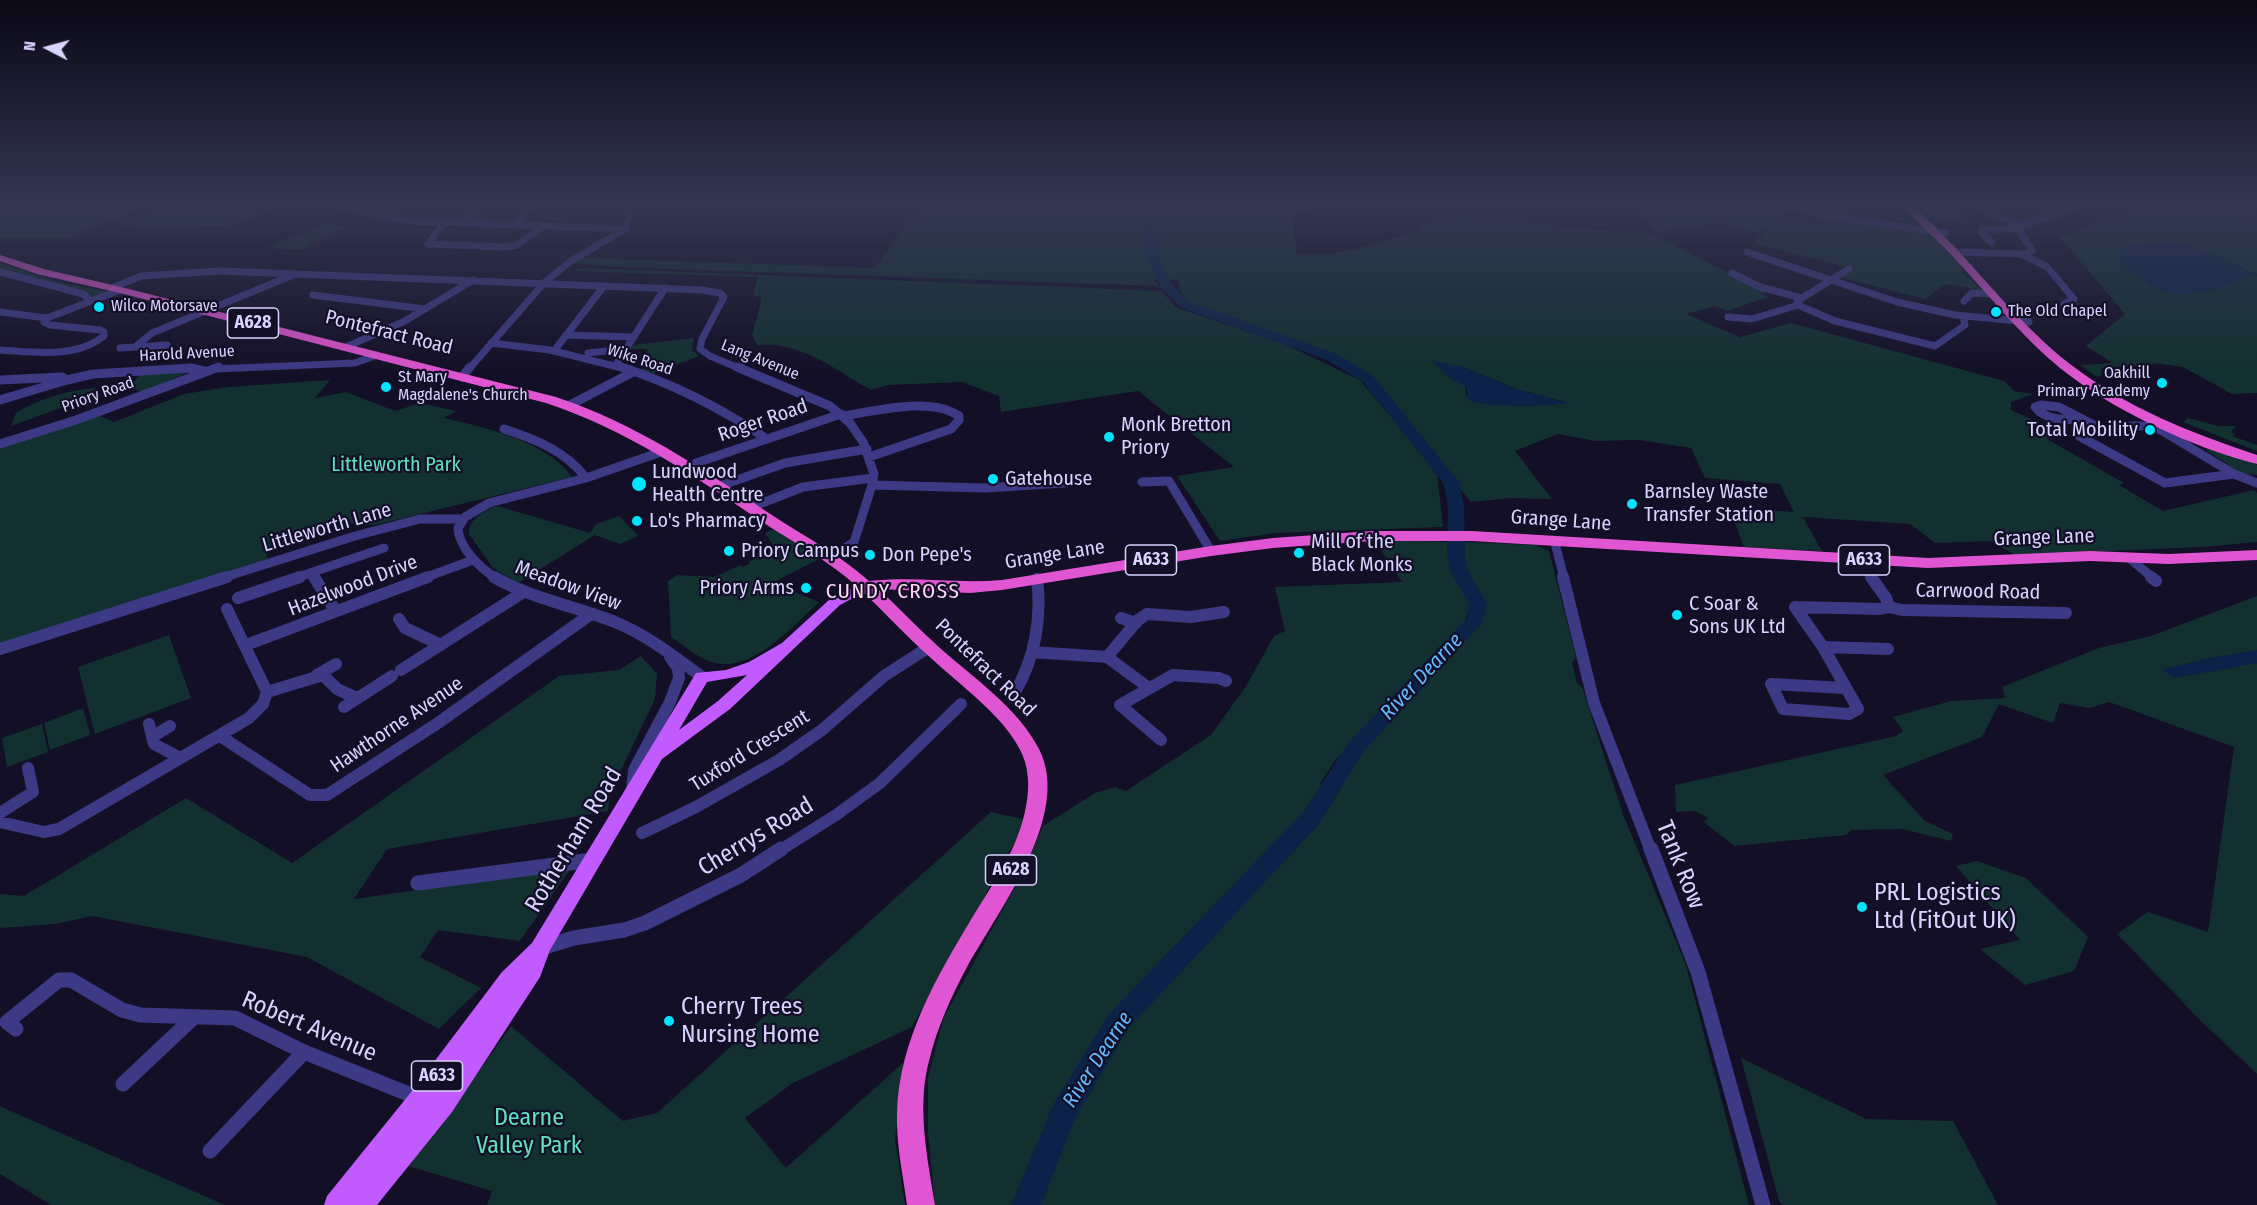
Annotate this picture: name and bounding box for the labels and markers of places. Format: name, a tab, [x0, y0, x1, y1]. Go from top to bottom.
place label: Wilco Motorsave	[111, 297, 218, 317]
marker: Wilco Motorsave	[92, 300, 106, 314]
place label: The Old Chapel	[2008, 302, 2107, 322]
marker: The Old Chapel	[1989, 305, 2003, 319]
place label: Oakhill Primary Academy	[2037, 364, 2150, 402]
place label: St Mary Magdalene's Church	[398, 368, 528, 406]
marker: Oakhill Primary Academy	[2155, 376, 2169, 390]
marker: St Mary Magdalene's Church	[379, 380, 393, 394]
place label: Monk Bretton Priory	[1121, 413, 1231, 460]
place label: Total Mobility	[2027, 418, 2138, 442]
marker: Total Mobility	[2143, 423, 2157, 437]
marker: Monk Bretton Priory	[1102, 430, 1116, 444]
place label: Lundwood Health Centre	[652, 460, 763, 507]
place label: Gatehouse	[1005, 467, 1092, 491]
marker: Gatehouse	[986, 472, 1000, 486]
marker: Lundwood Health Centre	[630, 475, 648, 493]
place label: Barnsley Waste Transfer Station	[1644, 480, 1774, 527]
marker: Barnsley Waste Transfer Station	[1625, 497, 1639, 511]
place label: Lo's Pharmacy	[649, 509, 765, 533]
marker: Lo's Pharmacy	[630, 514, 644, 528]
place label: Mill of the Black Monks	[1311, 530, 1413, 577]
place label: Priory Campus	[741, 539, 859, 563]
place label: Don Pepe's	[882, 543, 972, 567]
marker: Priory Campus	[722, 544, 736, 558]
marker: Mill of the Black Monks	[1292, 546, 1306, 560]
marker: Don Pepe's	[863, 548, 877, 562]
place label: Priory Arms	[699, 576, 794, 600]
marker: Priory Arms	[799, 581, 813, 595]
place label: C Soar & Sons UK Ltd	[1689, 592, 1786, 639]
marker: C Soar & Sons UK Ltd	[1670, 608, 1684, 622]
place label: PRL Logistics Ltd (FitOut UK)	[1874, 879, 2016, 935]
marker: PRL Logistics Ltd (FitOut UK)	[1855, 900, 1869, 914]
place label: Cherry Trees Nursing Home	[681, 993, 820, 1049]
marker: Cherry Trees Nursing Home	[662, 1014, 676, 1028]

